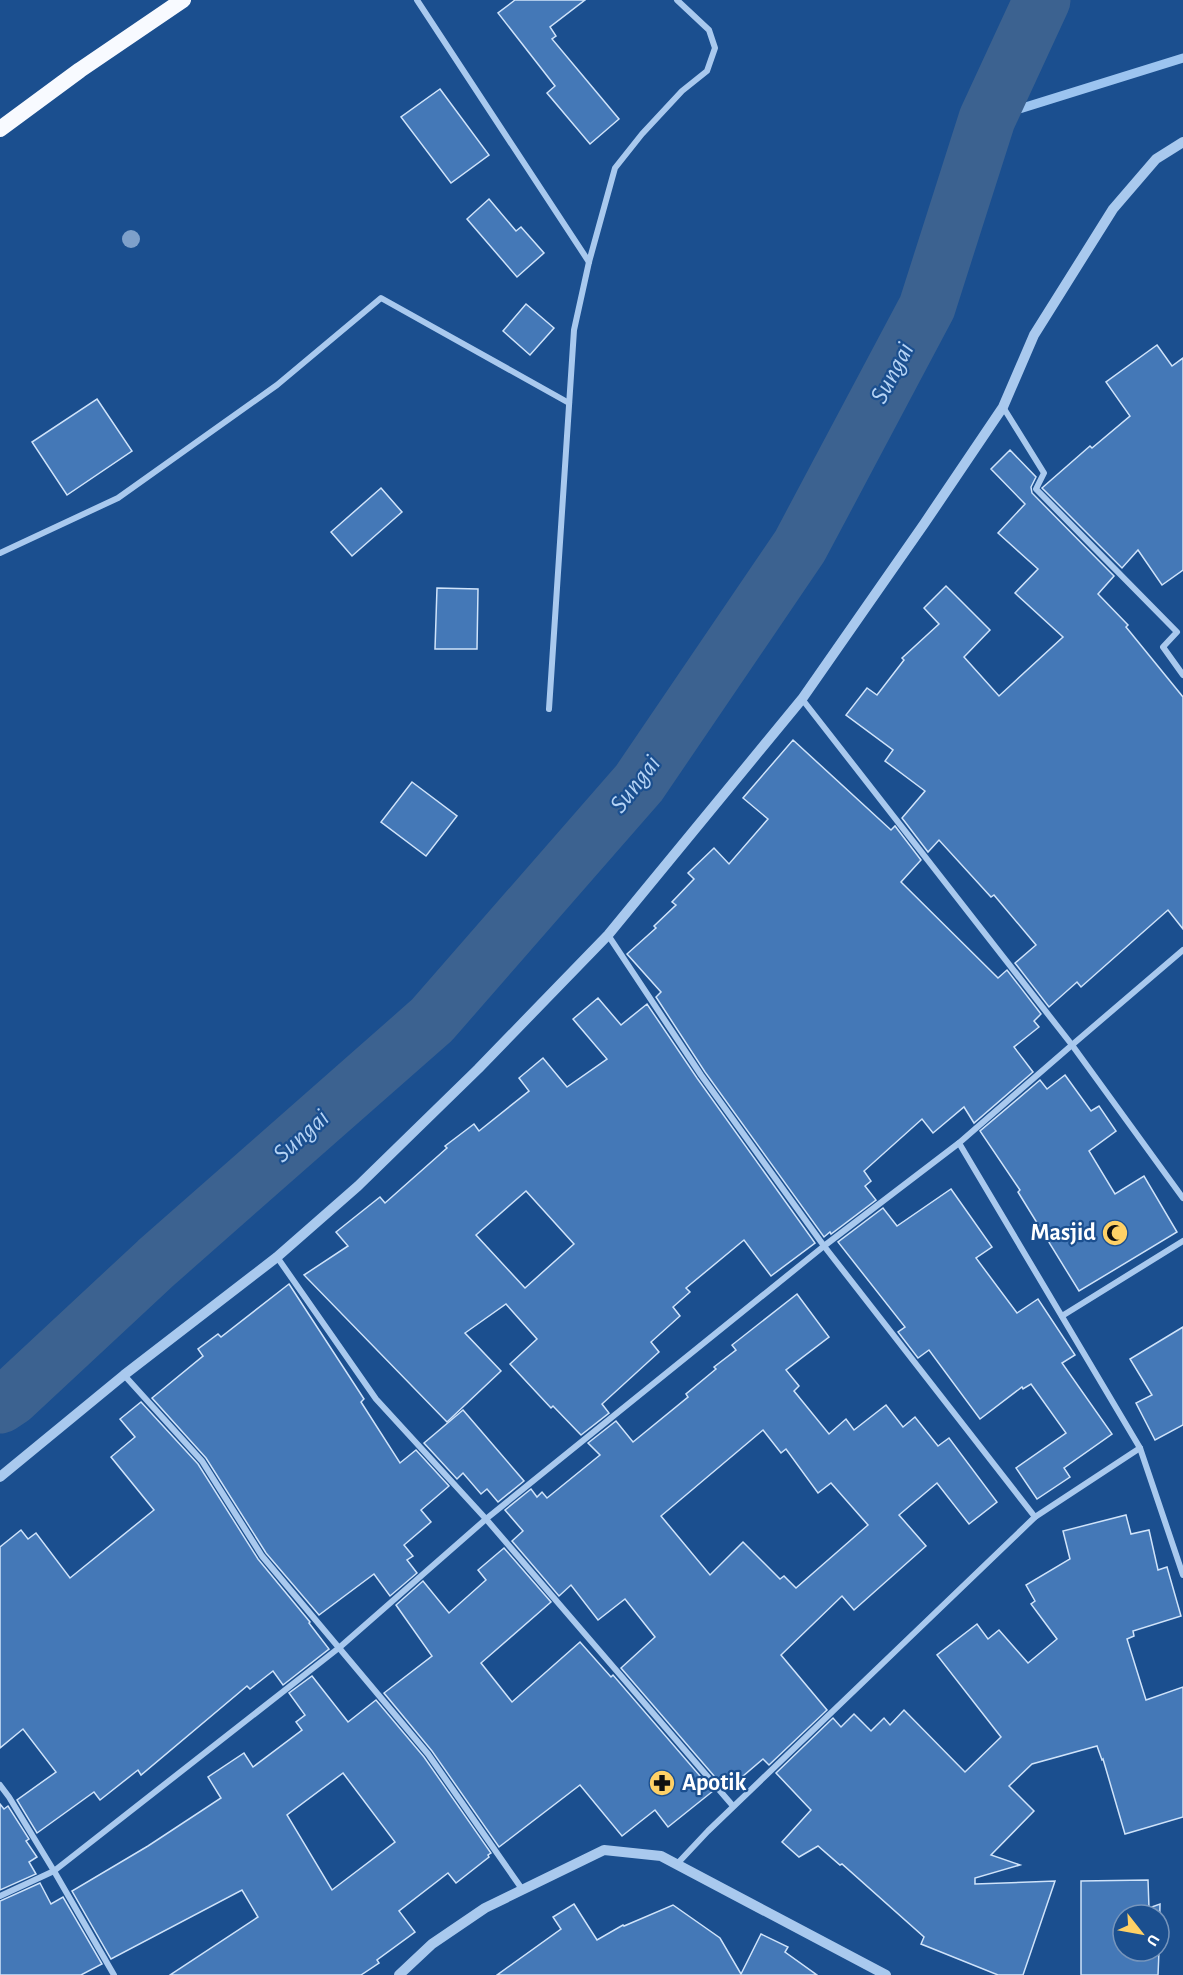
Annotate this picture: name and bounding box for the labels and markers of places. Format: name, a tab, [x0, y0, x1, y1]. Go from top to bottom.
mosque icon: Masjid	[1100, 1218, 1130, 1248]
place label: Masjid	[1031, 1221, 1096, 1245]
pharmacy icon: Apotik	[647, 1768, 677, 1798]
place label: Apotik	[682, 1771, 747, 1795]

